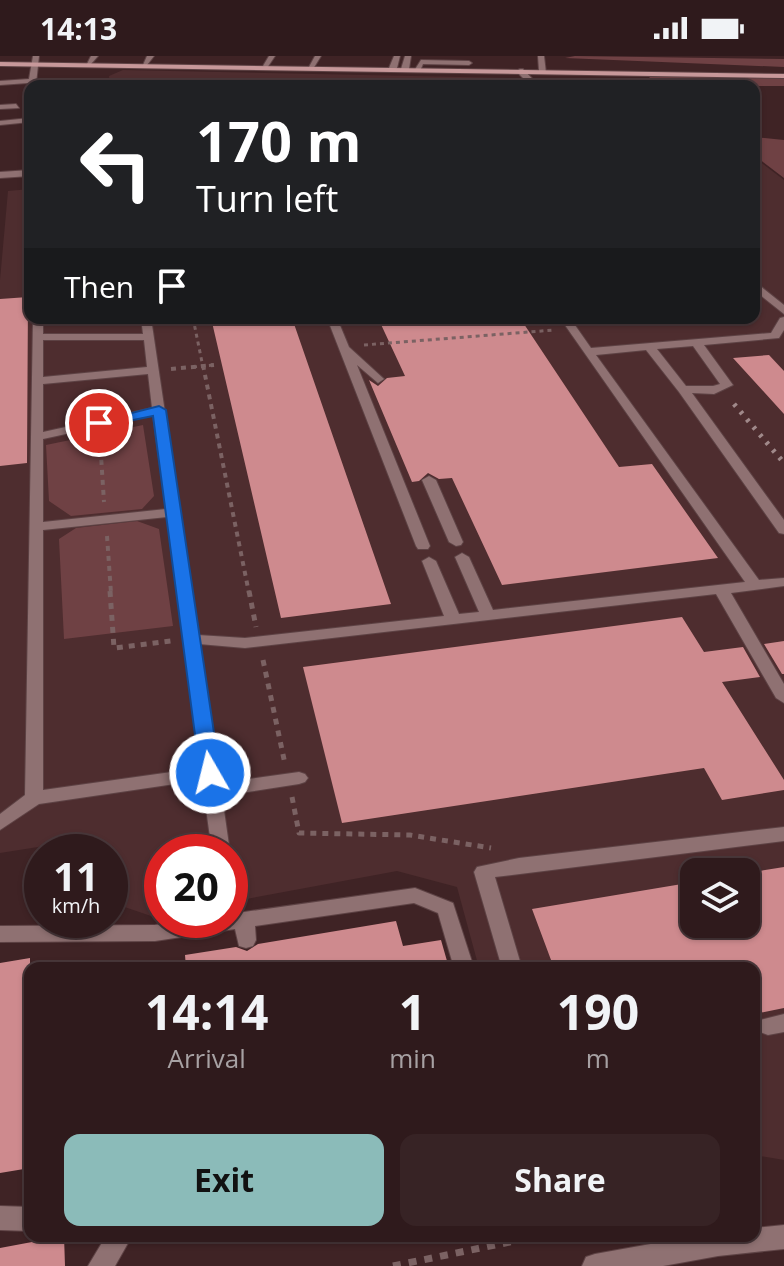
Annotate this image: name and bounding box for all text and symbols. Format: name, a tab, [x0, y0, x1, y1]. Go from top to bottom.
text: 14:13	[40, 8, 117, 49]
text: 170 m	[196, 102, 362, 178]
icon: left	[64, 112, 168, 216]
text: Turn left	[196, 174, 338, 223]
icon: arrive	[150, 264, 194, 308]
text: Then	[64, 266, 134, 307]
pin	[65, 389, 133, 457]
icon: arrive	[77, 401, 121, 445]
position arrow	[168, 731, 252, 815]
speed limit sign: 20	[144, 834, 248, 938]
text: 11	[53, 848, 99, 903]
map controls	[680, 858, 760, 938]
button: layers	[680, 858, 760, 938]
text: km/h	[52, 892, 100, 919]
text: 14:14	[145, 979, 268, 1044]
text: 1	[399, 979, 426, 1044]
text: 190	[557, 979, 639, 1044]
text: Arrival	[167, 1040, 246, 1076]
text: min	[389, 1040, 436, 1076]
text: m	[586, 1040, 610, 1076]
button: Exit	[64, 1134, 384, 1226]
button: Share	[400, 1134, 720, 1226]

